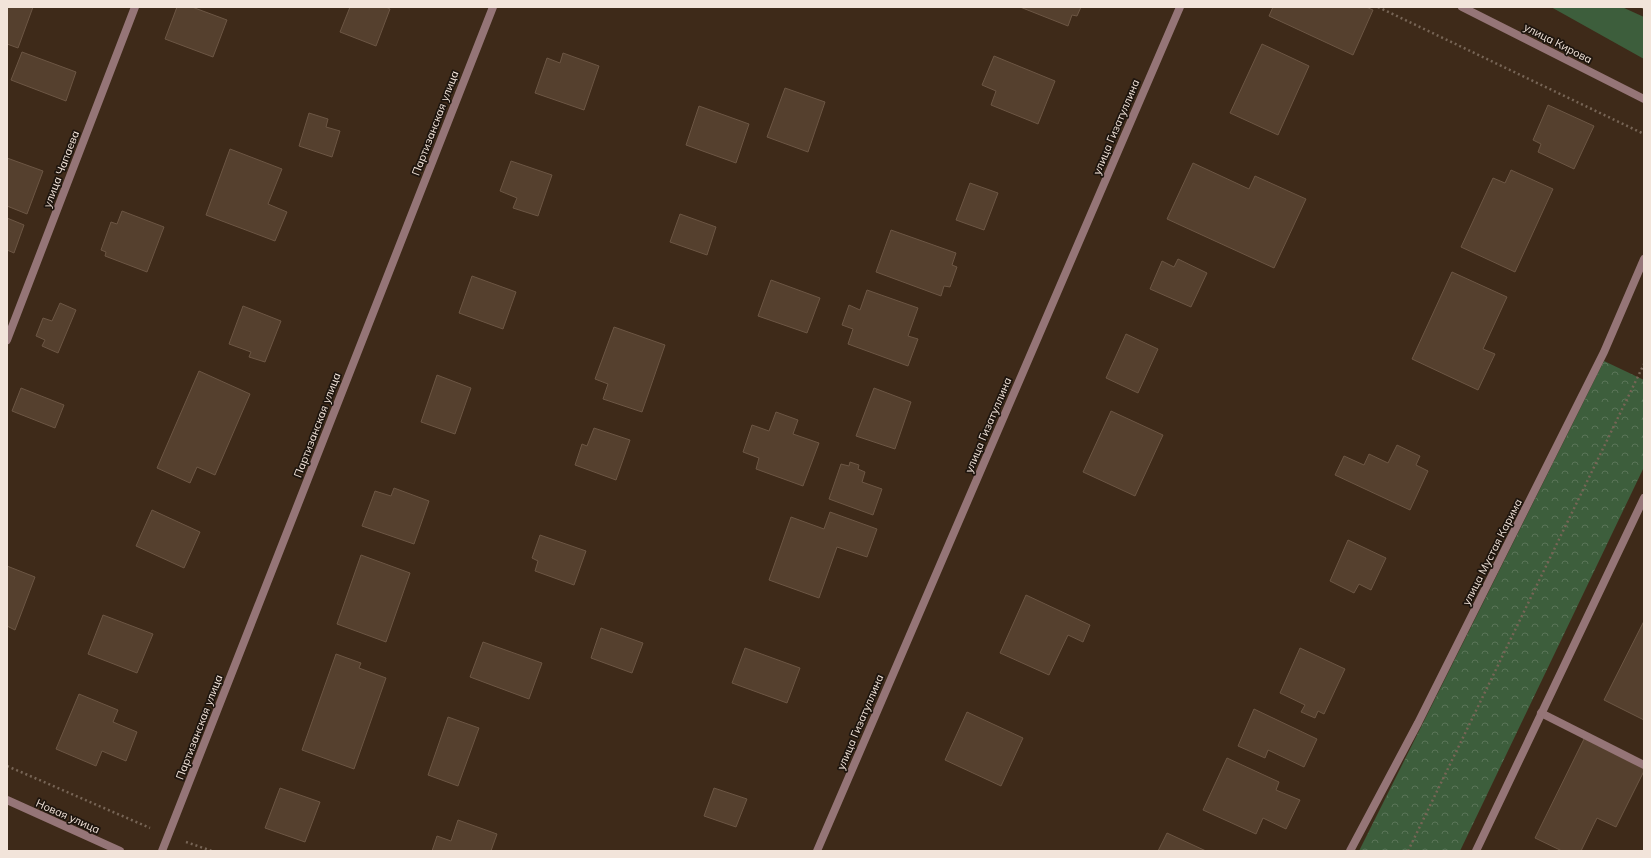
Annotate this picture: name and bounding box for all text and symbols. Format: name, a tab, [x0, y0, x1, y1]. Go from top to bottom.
street label: улица Кирова	[1522, 20, 1594, 66]
street label: Партизанская улица	[408, 68, 462, 178]
street label: улица Гизатуллина	[1090, 77, 1142, 177]
street label: улица Чапаева	[40, 128, 82, 210]
street label: Партизанская улица	[290, 370, 344, 480]
street label: улица Гизатуллина	[962, 375, 1014, 475]
street label: улица Мустая Карима	[1459, 496, 1525, 608]
street label: Партизанская улица	[172, 672, 226, 782]
street label: улица Гизатуллина	[834, 672, 886, 772]
street label: Новая улица	[34, 796, 102, 836]

